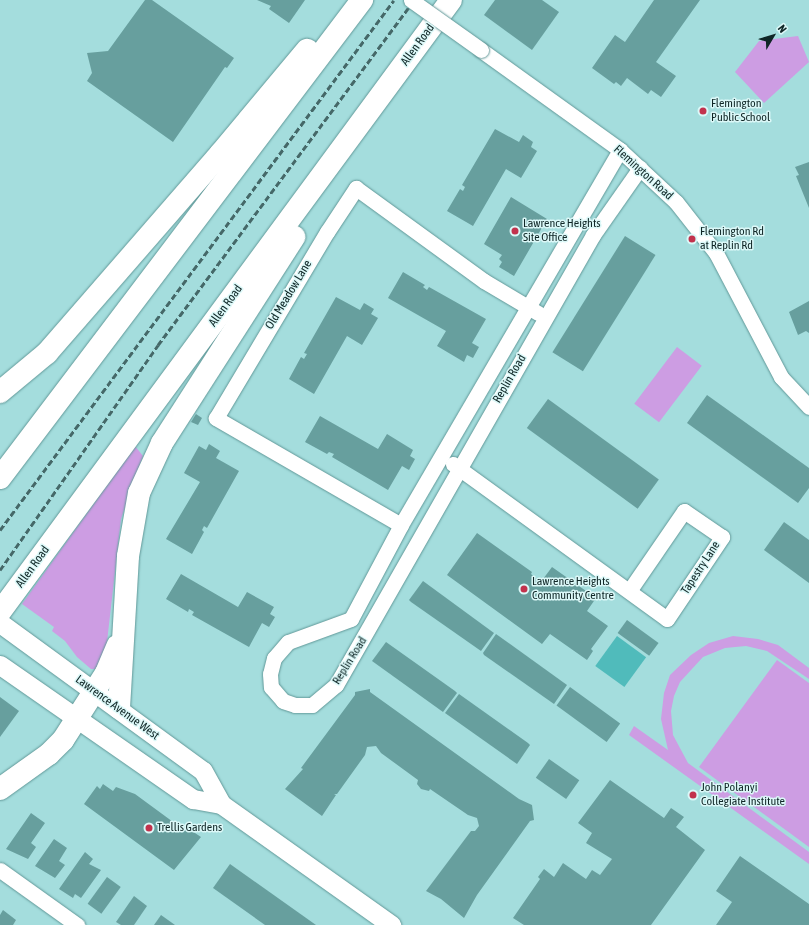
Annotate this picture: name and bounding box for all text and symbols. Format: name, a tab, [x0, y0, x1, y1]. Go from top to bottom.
north arrow	[753, 16, 793, 56]
street label: Allen Road	[398, 21, 438, 69]
text: N	[776, 22, 789, 35]
place label: Flemington Public School	[711, 97, 770, 125]
marker: Flemington Public School	[698, 106, 708, 116]
street label: Flemington Road	[610, 143, 676, 203]
place label: Lawrence Heights Site Office	[523, 217, 601, 245]
place label: Flemington Rd at Replin Rd	[700, 225, 764, 253]
marker: Lawrence Heights Site Office	[510, 226, 520, 236]
marker: Flemington Rd at Replin Rd	[687, 234, 697, 244]
street label: Old Meadow Lane	[263, 258, 315, 332]
street label: Allen Road	[206, 282, 246, 330]
street label: Replin Road	[490, 352, 530, 406]
street label: Tapestry Lane	[678, 539, 724, 597]
street label: Allen Road	[13, 543, 53, 591]
place label: Lawrence Heights Community Centre	[532, 575, 614, 603]
marker: Lawrence Heights Community Centre	[519, 584, 529, 594]
street label: Replin Road	[330, 635, 370, 687]
street label: Lawrence Avenue West	[72, 673, 162, 743]
place label: John Polanyi Collegiate Institute	[701, 781, 785, 809]
marker: John Polanyi Collegiate Institute	[688, 790, 698, 800]
place label: Trellis Gardens	[157, 821, 222, 835]
marker: Trellis Gardens	[144, 823, 154, 833]

